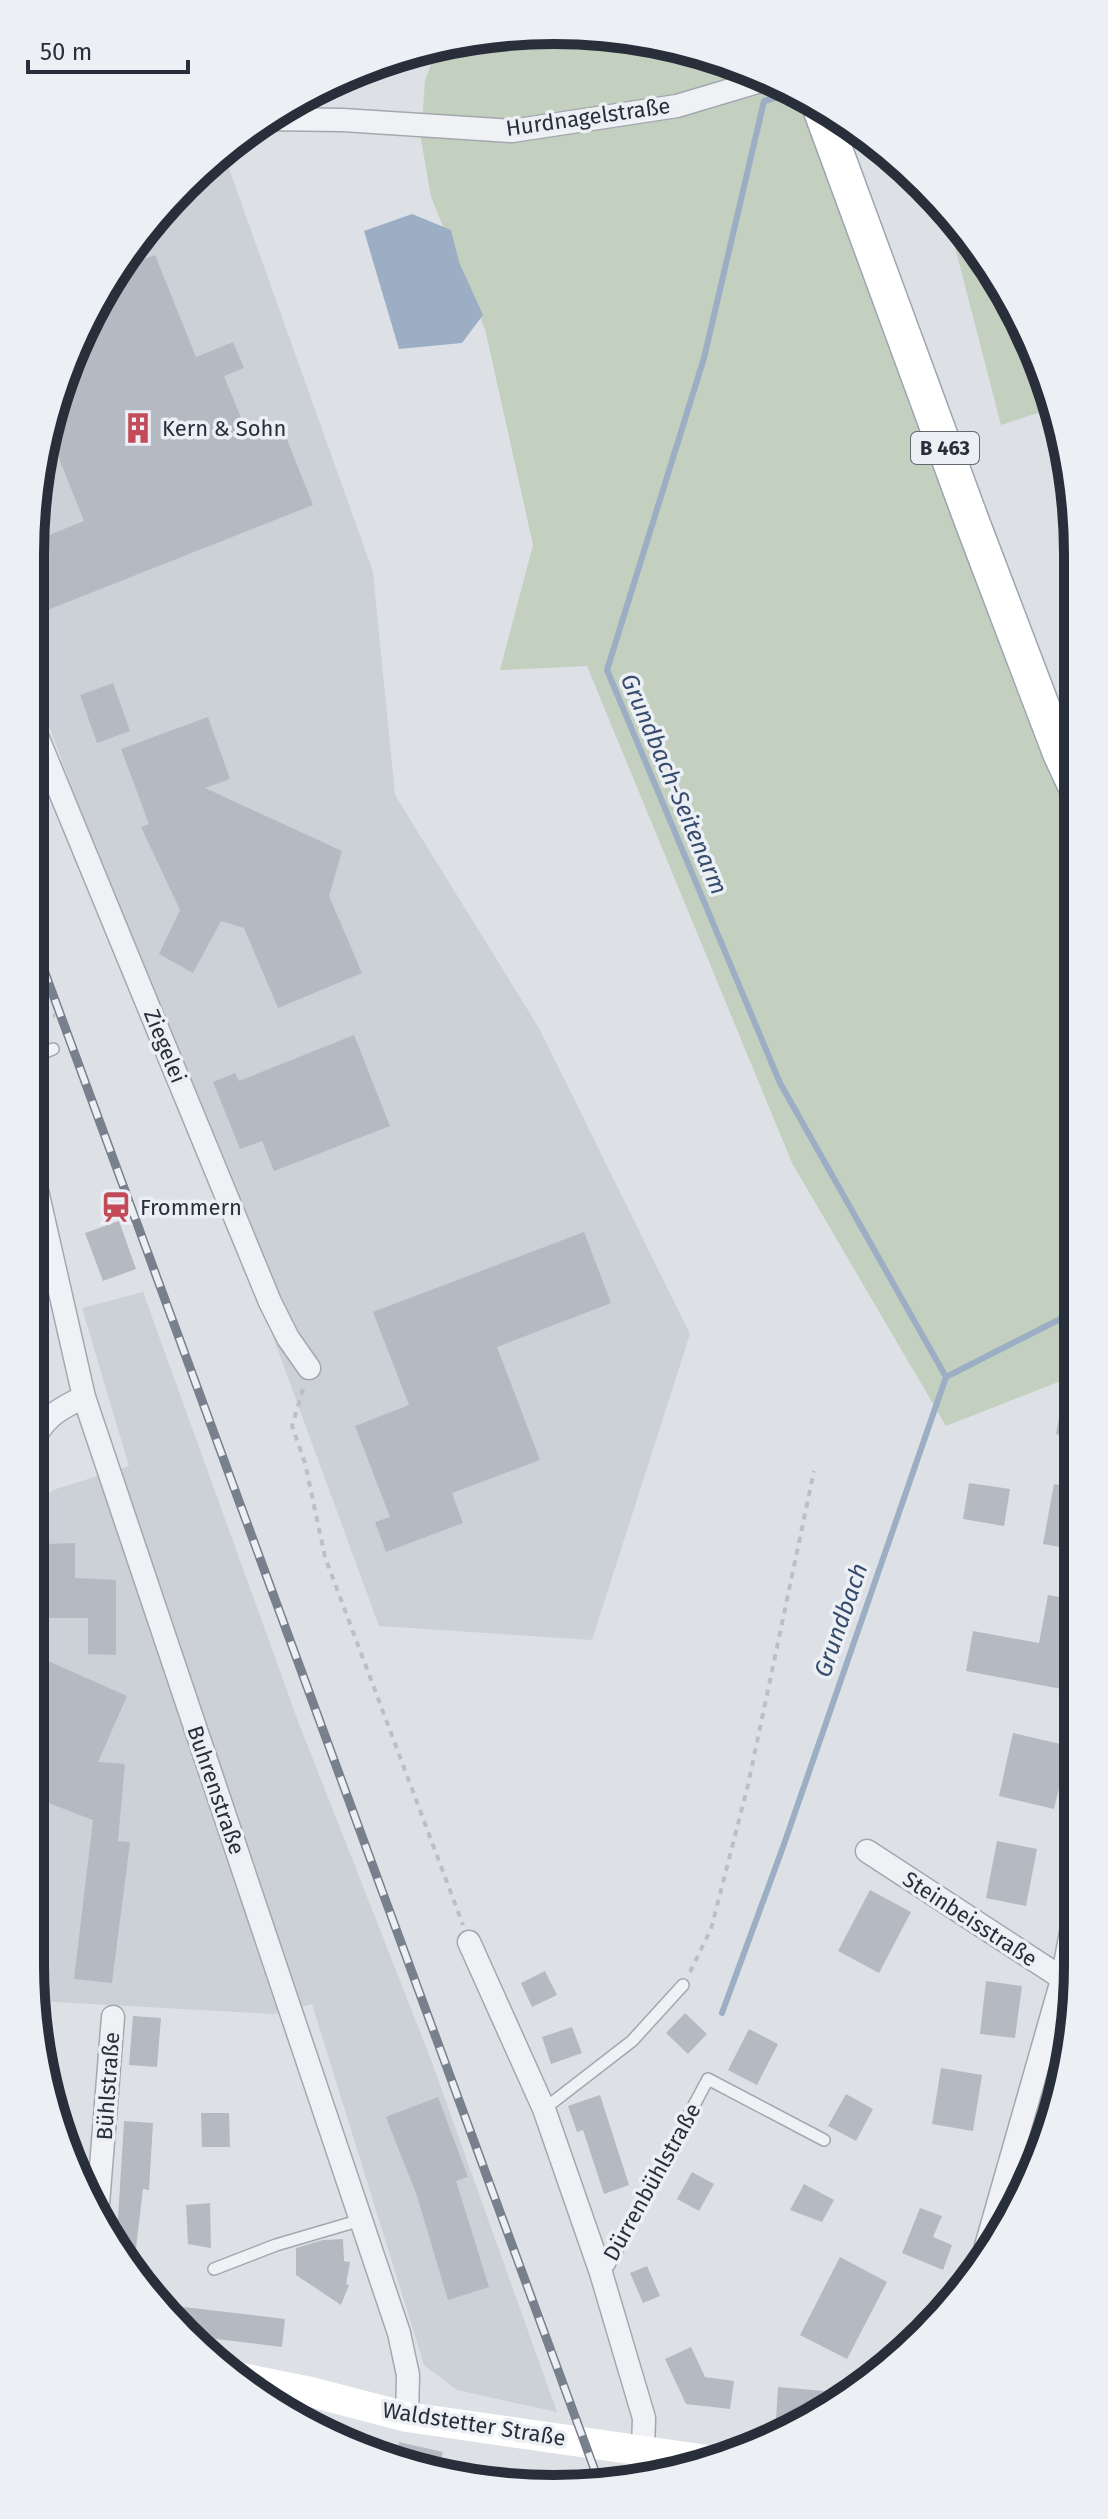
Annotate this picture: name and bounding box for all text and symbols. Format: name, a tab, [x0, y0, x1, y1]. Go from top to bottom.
scale bar	[28, 24, 188, 74]
text: 50 m	[40, 38, 92, 66]
street label: Hurdnagelstraße	[504, 92, 672, 142]
building icon: Kern & Sohn	[121, 411, 155, 445]
place label: Kern & Sohn	[162, 415, 286, 442]
road number: B 463	[911, 432, 979, 464]
water label: Grundbach-Seitenarm	[615, 669, 733, 899]
street label: Ziegelei	[138, 1005, 192, 1087]
station icon: Frommern	[99, 1190, 133, 1224]
place label: Frommern	[140, 1194, 242, 1221]
water label: Grundbach	[808, 1559, 874, 1681]
street label: Buhrenstraße	[181, 1722, 251, 1858]
street label: Steinbeisstraße	[898, 1865, 1042, 1973]
street label: Bühlstraße	[91, 2031, 125, 2141]
street label: Dürrenbühlstraße	[597, 2098, 707, 2266]
street label: Waldstetter Straße	[380, 2396, 568, 2452]

